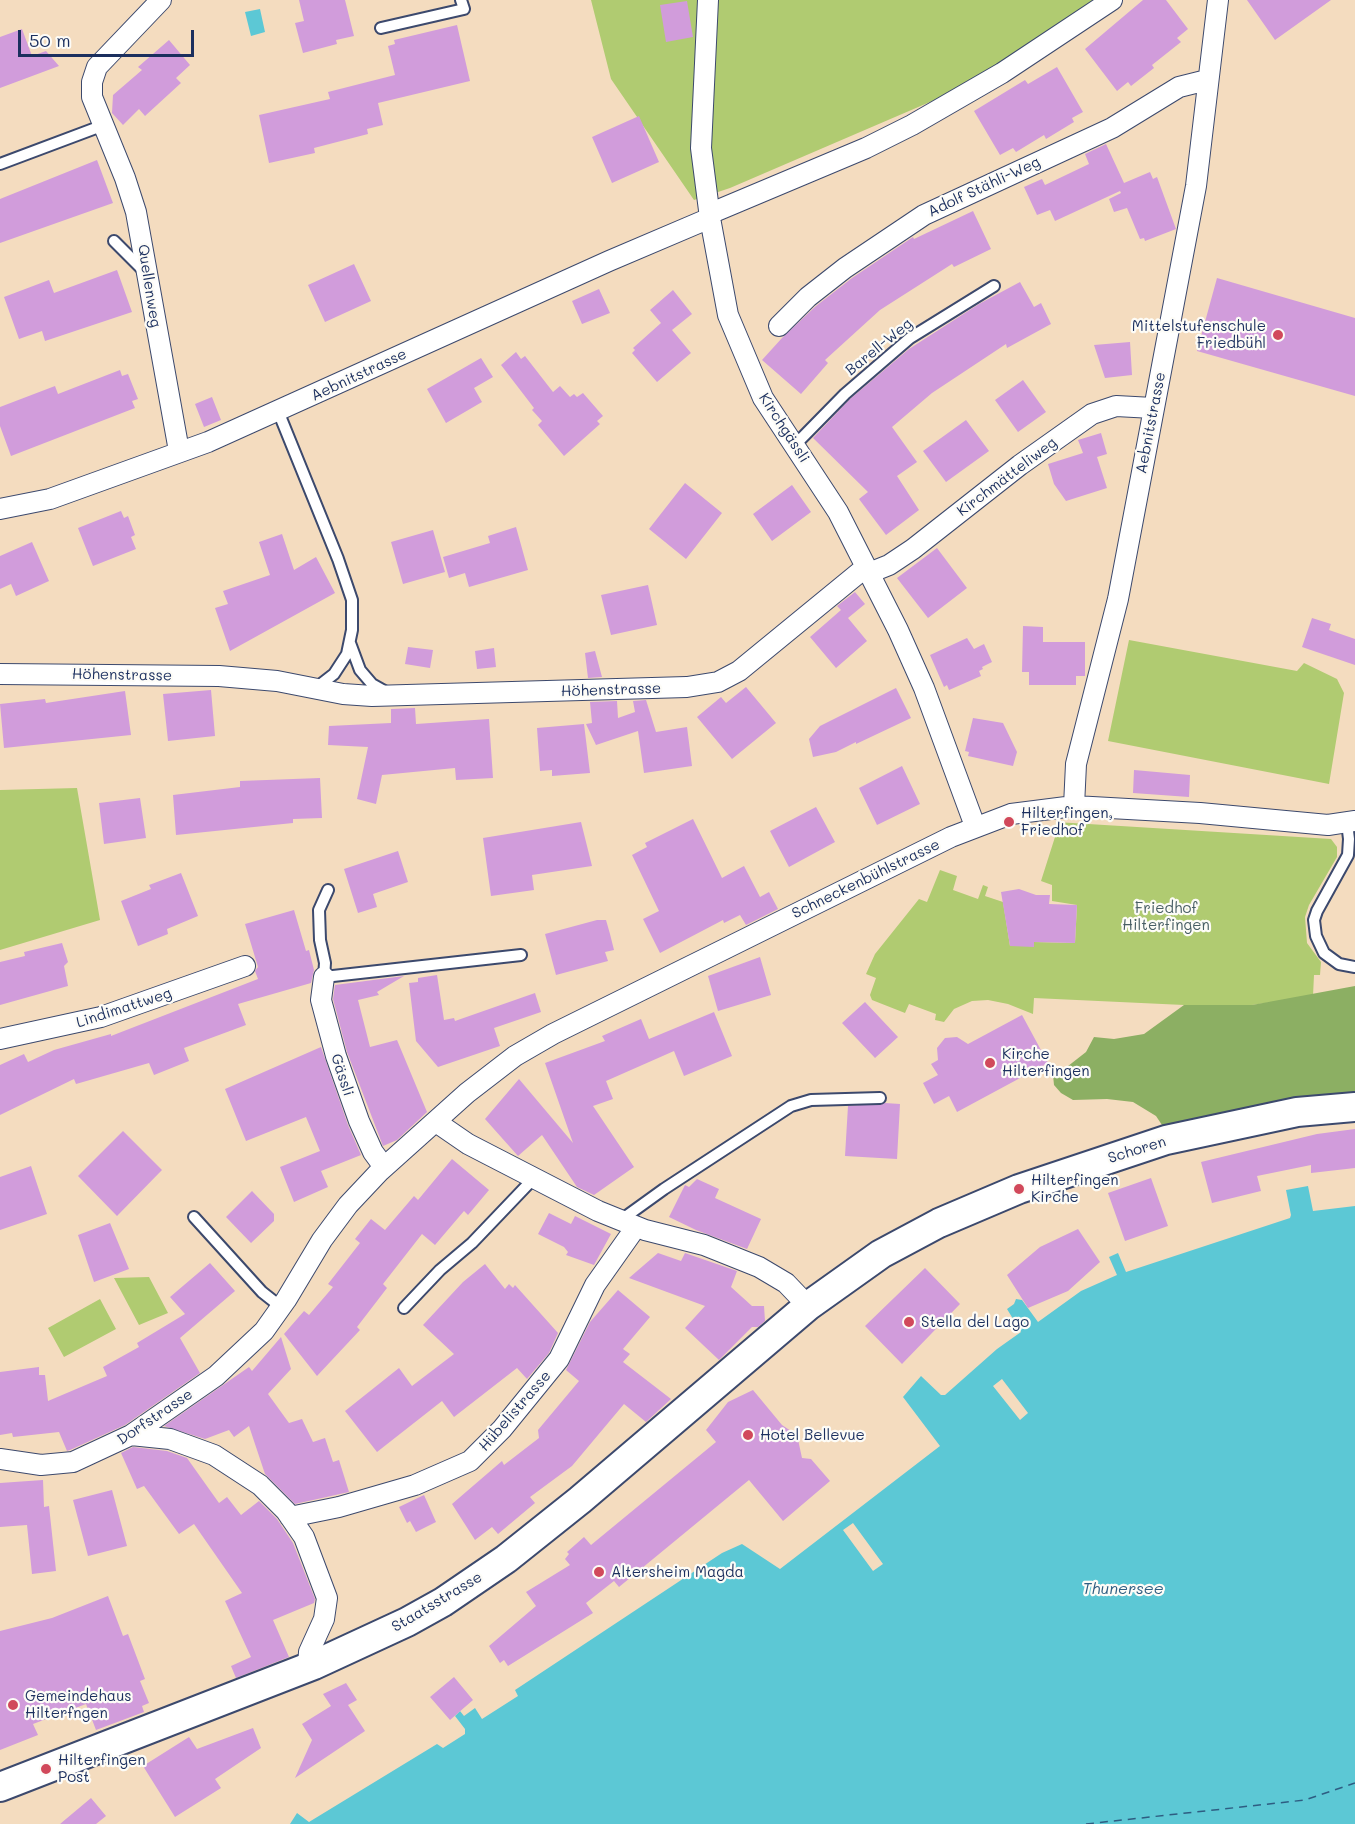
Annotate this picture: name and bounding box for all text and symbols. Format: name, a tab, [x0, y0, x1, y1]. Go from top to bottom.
scale bar	[21, 18, 196, 56]
text: 50 m	[29, 28, 71, 52]
street label: Adolf Stähli-Weg	[925, 153, 1043, 221]
street label: Quellenweg	[134, 243, 164, 329]
street label: Barell-Weg	[842, 315, 916, 379]
place label: Mittelstufenschule Friedbühl	[1132, 317, 1266, 352]
marker: Mittelstufenschule Friedbühl	[1271, 328, 1285, 342]
street label: Aebnitstrasse	[308, 345, 410, 405]
street label: Aebnitstrasse	[1132, 371, 1170, 475]
street label: Kirchgässli	[755, 390, 813, 466]
street label: Kirchmätteliweg	[954, 434, 1060, 520]
street label: Höhenstrasse	[72, 665, 172, 685]
street label: Höhenstrasse	[561, 679, 661, 701]
place label: Hilterfingen, Friedhof	[1021, 804, 1113, 839]
marker: Hilterfingen, Friedhof	[1002, 815, 1016, 829]
street label: Schneckenbühlstrasse	[789, 835, 943, 923]
park label: Friedhof Hilterfingen	[1122, 899, 1210, 934]
street label: Lindimattweg	[74, 984, 174, 1032]
place label: Kirche Hilterfingen	[1002, 1045, 1089, 1080]
street label: Gässli	[327, 1052, 357, 1098]
marker: Kirche Hilterfingen	[983, 1056, 997, 1070]
street label: Schoren	[1106, 1133, 1168, 1167]
place label: Hilterfingen Kirche	[1031, 1171, 1118, 1206]
marker: Hilterfingen Kirche	[1012, 1182, 1026, 1196]
place label: Stella del Lago	[921, 1313, 1029, 1331]
marker: Stella del Lago	[902, 1315, 916, 1329]
street label: Hübelistrasse	[475, 1367, 555, 1455]
street label: Dorfstrasse	[114, 1385, 196, 1449]
place label: Hotel Bellevue	[760, 1426, 865, 1444]
marker: Hotel Bellevue	[741, 1428, 755, 1442]
place label: Altersheim Magda	[611, 1563, 744, 1581]
marker: Altersheim Magda	[592, 1565, 606, 1579]
street label: Staatsstrasse	[389, 1568, 485, 1636]
water label: Thunersee	[1082, 1579, 1164, 1599]
place label: Gemeindehaus Hilterfngen	[25, 1687, 132, 1722]
marker: Gemeindehaus Hilterfngen	[6, 1698, 20, 1712]
place label: Hilterfingen Post	[58, 1751, 145, 1786]
marker: Hilterfingen Post	[39, 1762, 53, 1776]

